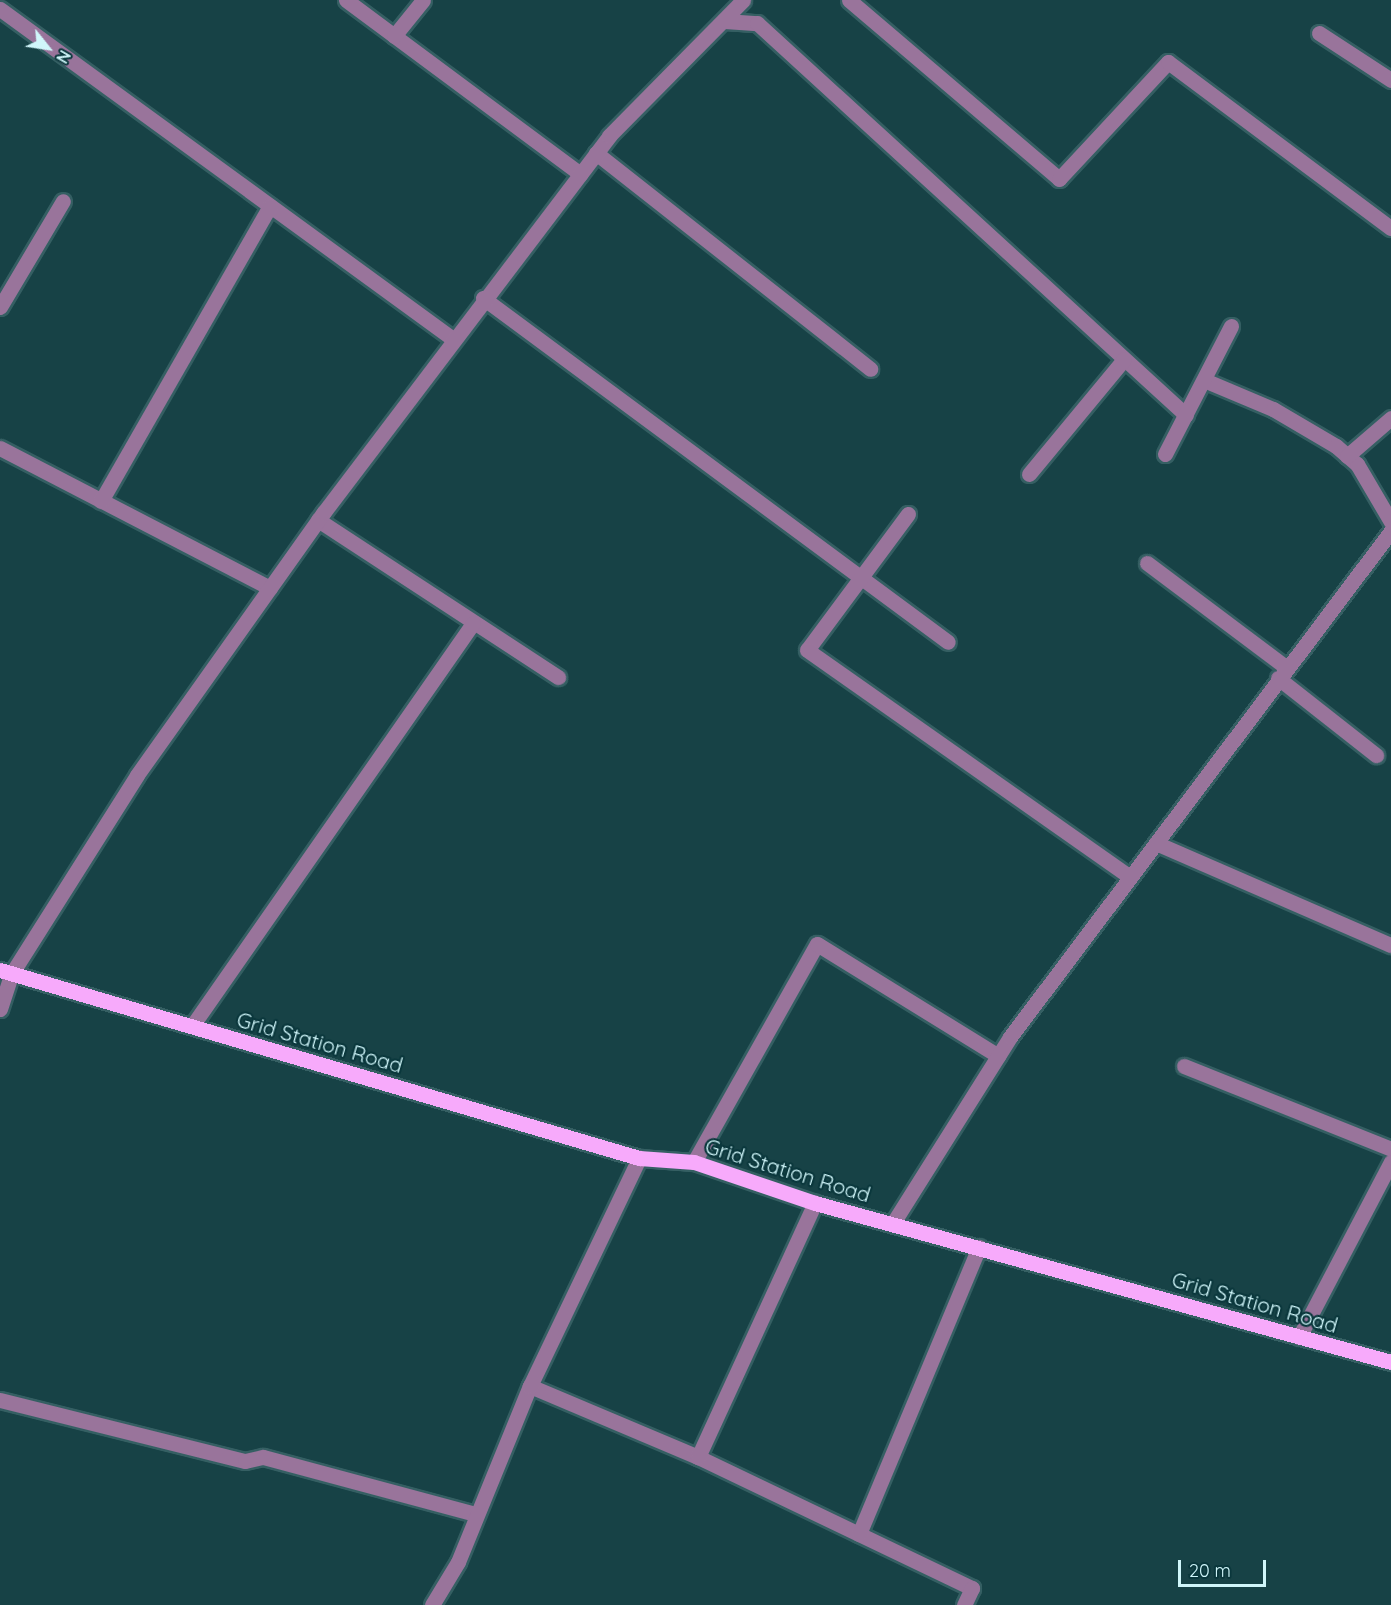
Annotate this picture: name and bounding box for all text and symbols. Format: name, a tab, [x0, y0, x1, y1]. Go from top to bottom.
north arrow	[18, 18, 78, 78]
text: N	[52, 47, 75, 67]
street label: Grid Station Road	[234, 1006, 406, 1078]
street label: Grid Station Road	[702, 1133, 874, 1207]
street label: Grid Station Road	[1169, 1266, 1341, 1338]
scale bar	[1181, 1548, 1270, 1586]
text: 20 m	[1189, 1559, 1231, 1582]

